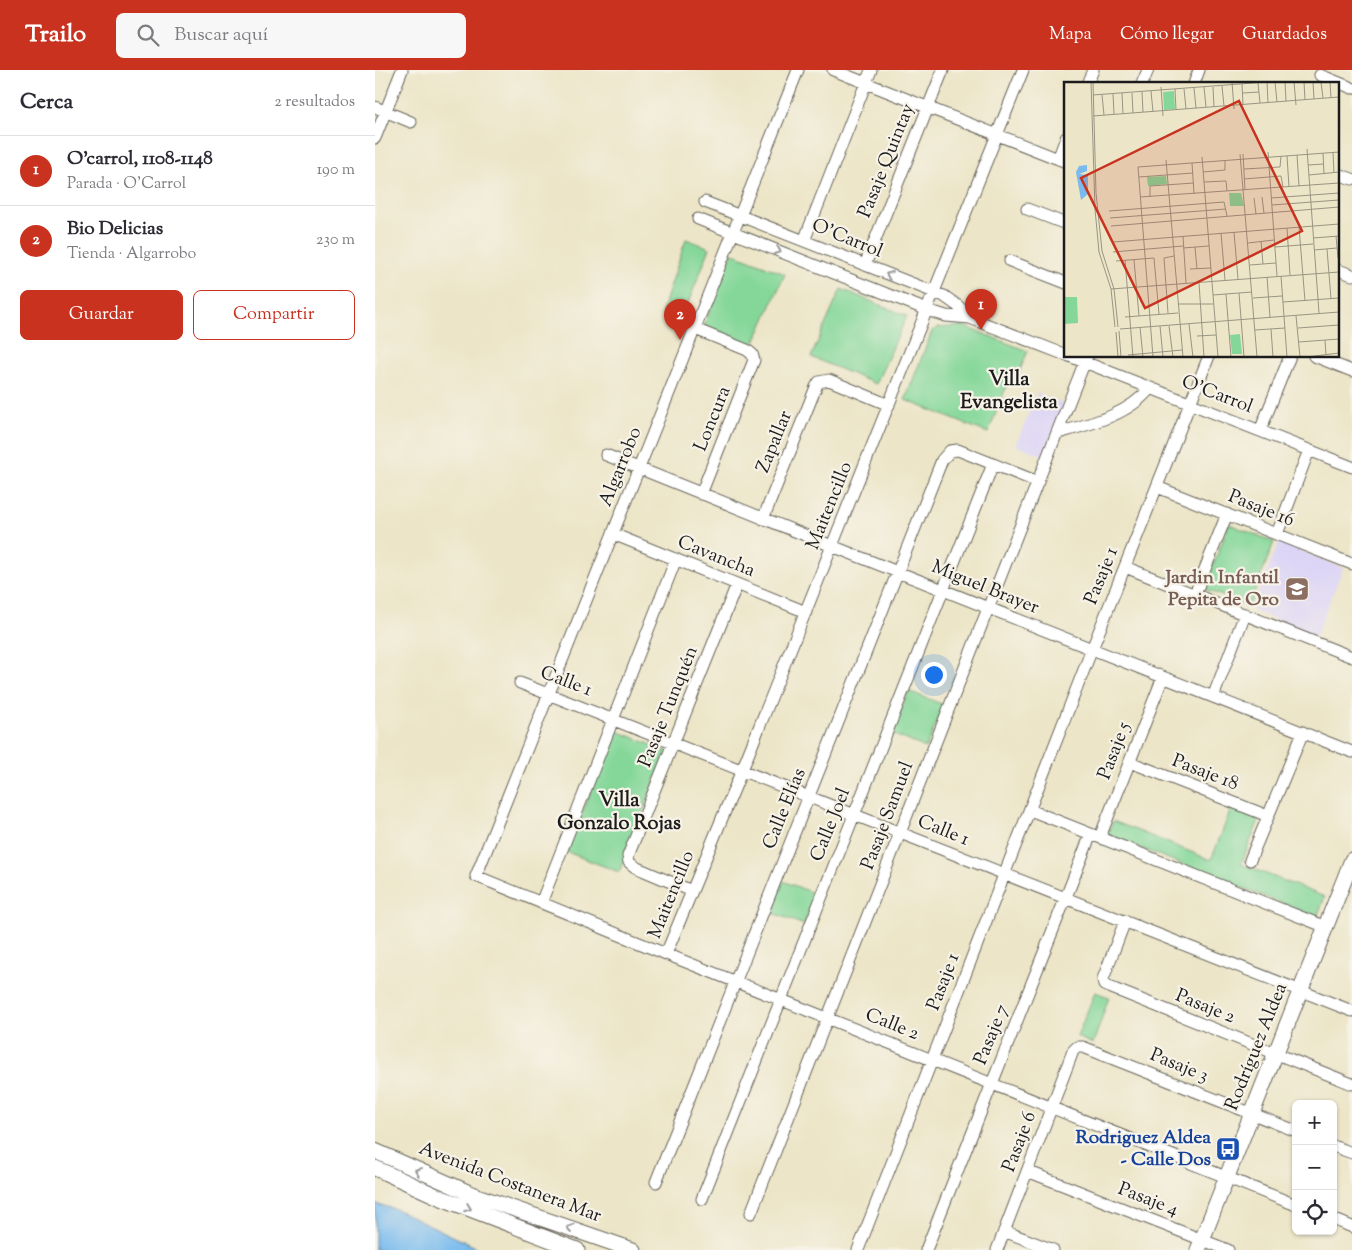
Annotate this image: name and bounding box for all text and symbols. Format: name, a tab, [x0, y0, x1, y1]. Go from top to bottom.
search box	[116, 13, 466, 58]
text: Trailo	[25, 18, 86, 52]
icon: search	[134, 21, 162, 49]
text: Buscar aquí	[174, 22, 268, 49]
text: Mapa	[1049, 22, 1092, 48]
text: Cómo llegar	[1120, 22, 1214, 48]
text: Guardados	[1242, 22, 1327, 48]
inset map	[1064, 82, 1339, 358]
text: Cerca	[20, 88, 73, 118]
text: 2 resultados	[274, 91, 355, 114]
street label: Pasaje Quintay	[852, 99, 922, 222]
text: O'carrol, 1108-1148	[67, 146, 213, 173]
text: 1	[33, 159, 39, 182]
text: 190 m	[317, 159, 355, 182]
text: Parada · O'Carrol	[67, 173, 186, 196]
street label: O'Carrol	[807, 213, 887, 265]
text: Bio Delicias	[67, 216, 163, 243]
text: 2	[32, 229, 40, 252]
text: 230 m	[316, 229, 355, 252]
text: Tienda · Algarrobo	[67, 243, 196, 266]
one-way arrow	[773, 245, 782, 256]
one-way arrow	[885, 270, 894, 281]
pin: 1	[965, 289, 997, 330]
button: Guardar	[20, 290, 183, 340]
button: Compartir	[193, 290, 355, 340]
pin: 2	[664, 299, 696, 340]
district label: Villa Evangelista	[960, 366, 1058, 418]
street label: O'Carrol	[1177, 369, 1257, 421]
street label: Loncura	[688, 382, 738, 456]
street label: Zapallar	[750, 407, 800, 477]
street label: Algarrobo	[593, 423, 649, 511]
street label: Maitencillo	[800, 458, 860, 554]
street label: Pasaje 16	[1224, 484, 1298, 534]
street label: Cavancha	[673, 529, 759, 585]
street label: Pasaje 1	[1078, 543, 1126, 609]
street label: Miguel Brayer	[927, 554, 1043, 622]
place label: Jardin Infantil Pepita de Oro	[1163, 565, 1280, 614]
school or university icon: Jardin Infantil Pepita de Oro	[1284, 576, 1310, 602]
street label: Pasaje Tunquén	[632, 642, 706, 772]
street label: Calle 1	[536, 660, 596, 704]
your location	[921, 662, 947, 688]
street label: Pasaje 5	[1092, 718, 1139, 784]
street label: Pasaje 18	[1168, 748, 1242, 798]
street label: Pasaje Samuel	[855, 758, 921, 874]
street label: Calle Elías	[756, 764, 814, 854]
street label: Calle Joel	[804, 784, 858, 866]
district label: Villa Gonzalo Rojas	[557, 787, 681, 839]
street label: Calle 1	[913, 808, 973, 854]
street label: Maitencillo	[642, 847, 702, 943]
street label: Pasaje 1	[921, 949, 968, 1015]
street label: Rodríguez Aldea	[1219, 979, 1295, 1115]
street label: Pasaje 2	[1171, 983, 1239, 1031]
street label: Pasaje 7	[968, 1000, 1016, 1069]
street label: Calle 2	[861, 1002, 923, 1048]
street label: Pasaje 3	[1146, 1042, 1212, 1090]
map controls	[1292, 1100, 1337, 1235]
button: +	[1292, 1100, 1337, 1145]
street label: Pasaje 6	[996, 1108, 1044, 1176]
place label: Rodriguez Aldea - Calle Dos	[1076, 1125, 1212, 1174]
street label: Avenida Costanera Mar	[415, 1136, 605, 1230]
bus stop icon: Rodriguez Aldea - Calle Dos	[1215, 1136, 1241, 1162]
button: −	[1292, 1145, 1337, 1190]
one-way arrow	[414, 1167, 423, 1178]
street label: Pasaje 4	[1114, 1176, 1183, 1224]
button: locate	[1292, 1190, 1337, 1235]
one-way arrow	[463, 1202, 472, 1212]
one-way arrow	[567, 1224, 575, 1234]

